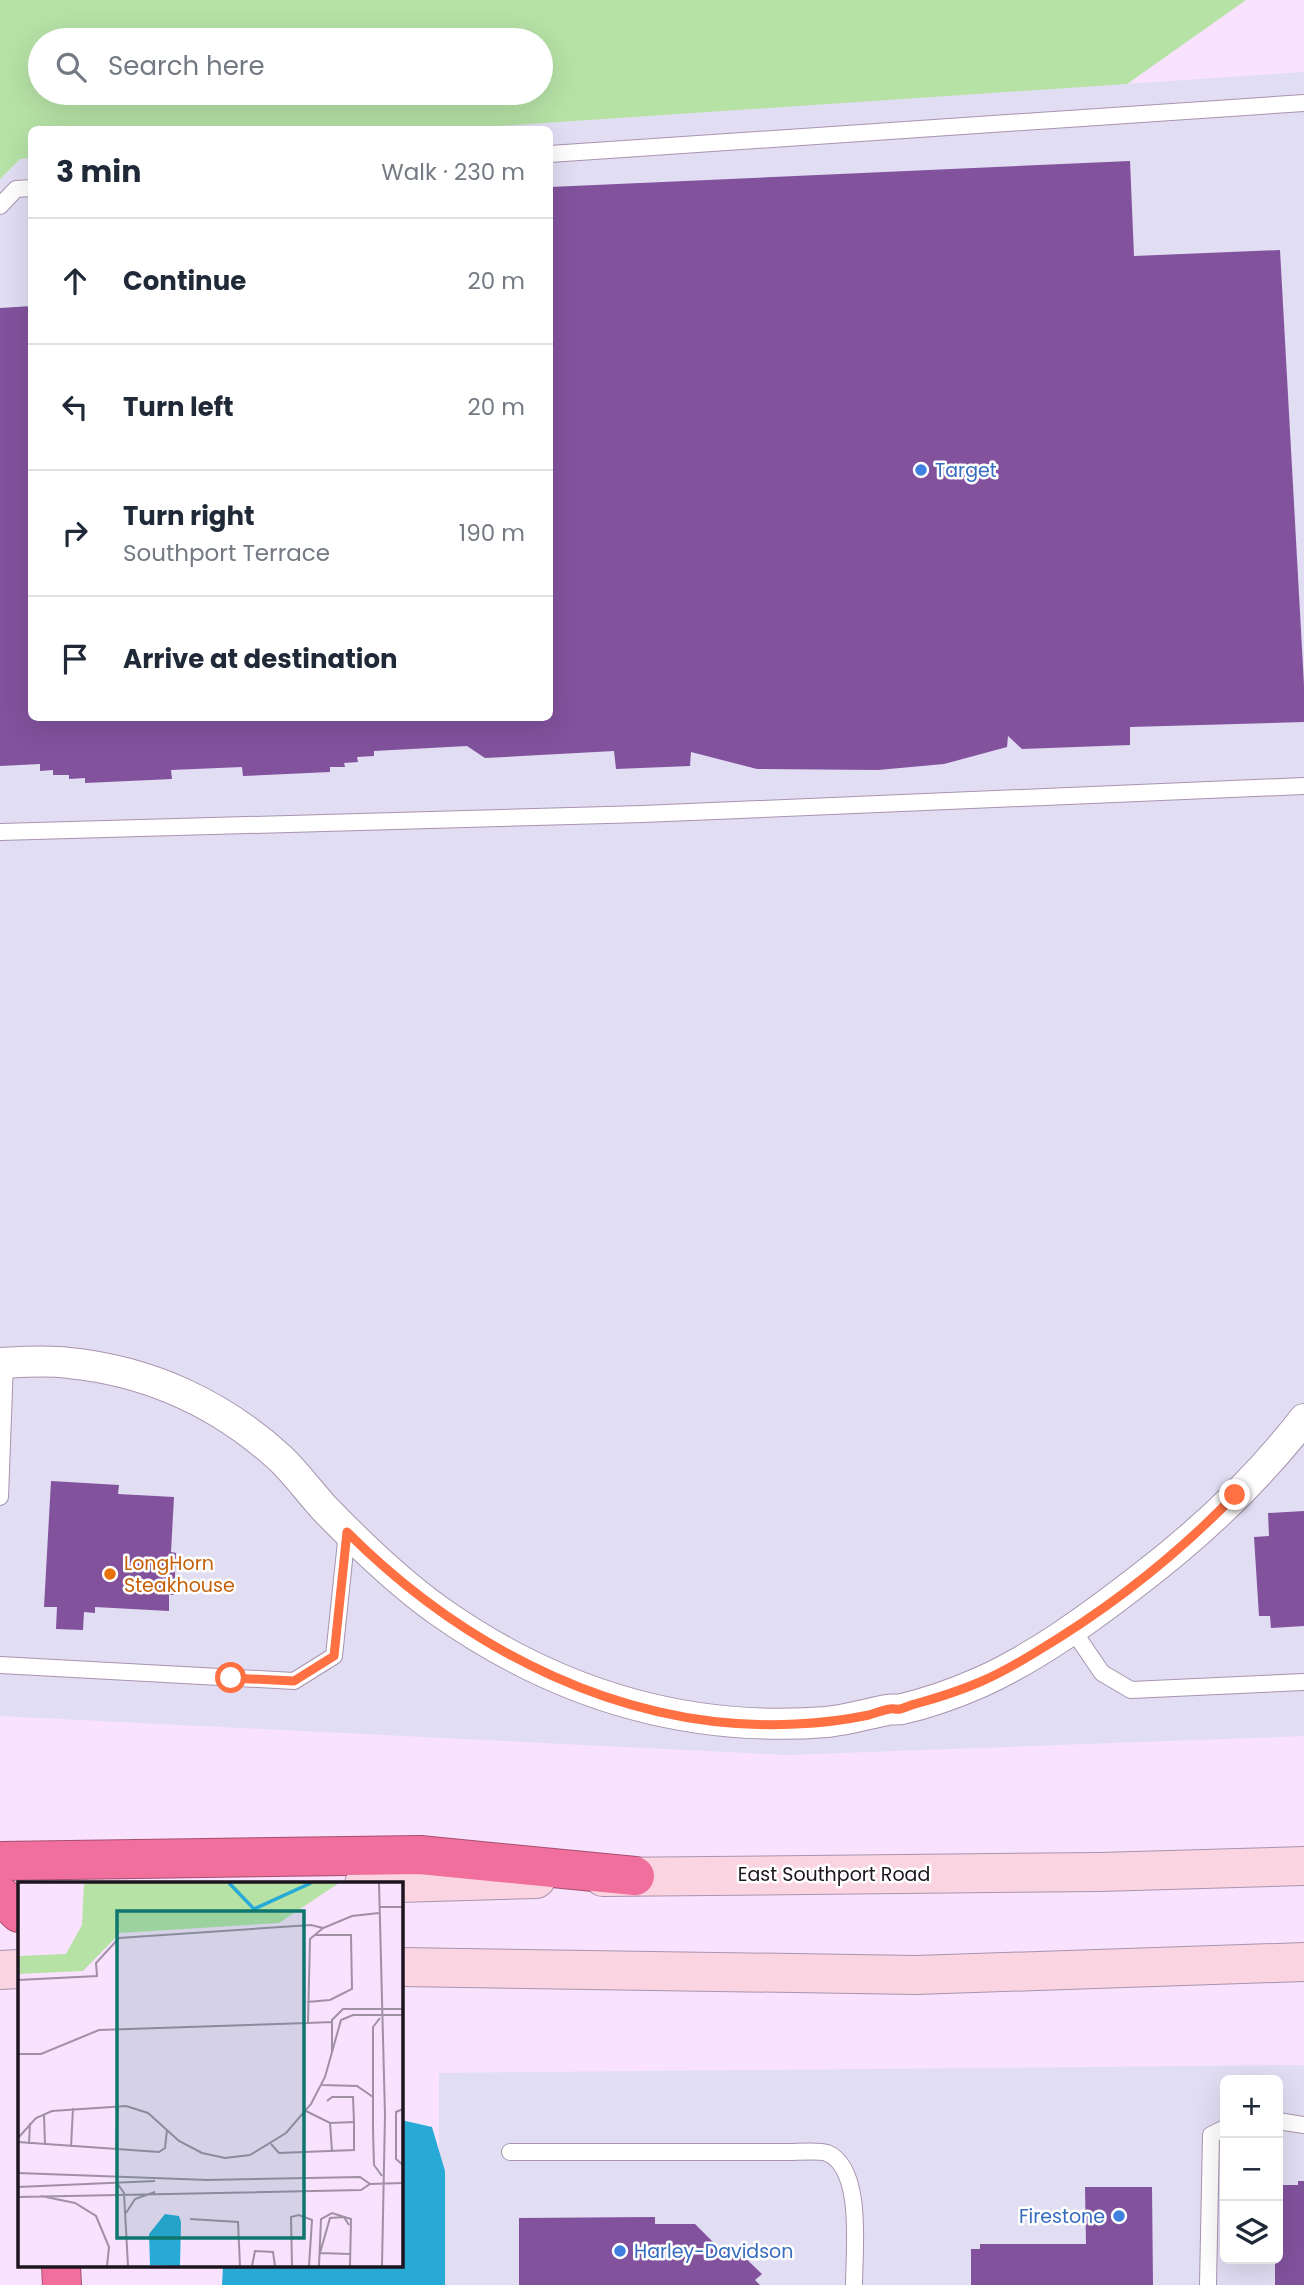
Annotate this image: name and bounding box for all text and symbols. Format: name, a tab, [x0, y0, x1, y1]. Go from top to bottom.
search box	[28, 28, 553, 105]
icon: search	[52, 48, 90, 86]
text: Search here	[108, 48, 265, 84]
text: 3 min	[56, 150, 141, 193]
text: Walk · 230 m	[381, 156, 525, 188]
icon: ahead	[56, 262, 94, 300]
text: Continue	[123, 263, 246, 299]
text: 20 m	[467, 265, 525, 297]
icon: left	[56, 388, 94, 426]
text: Turn left	[123, 389, 234, 425]
text: 20 m	[467, 391, 525, 423]
place label: Target	[935, 457, 997, 484]
marker: Target	[913, 462, 929, 478]
text: Turn right	[123, 498, 255, 534]
icon: right	[56, 514, 94, 552]
text: 190 m	[459, 517, 525, 549]
text: Southport Terrace	[123, 537, 330, 569]
icon: arrive	[56, 640, 94, 678]
text: Arrive at destination	[123, 641, 398, 677]
route end	[1219, 1479, 1250, 1510]
place label: LongHorn Steakhouse	[124, 1550, 235, 1599]
marker: LongHorn Steakhouse	[102, 1566, 118, 1582]
route start	[215, 1662, 246, 1693]
street label: East Southport Road	[738, 1861, 930, 1888]
inset map	[18, 1882, 402, 2268]
map controls	[1220, 2075, 1283, 2264]
button: +	[1220, 2075, 1283, 2138]
button: −	[1220, 2138, 1283, 2201]
button: layers	[1220, 2201, 1283, 2264]
place label: Firestone	[1019, 2203, 1105, 2230]
marker: Firestone	[1111, 2208, 1127, 2224]
place label: Harley-Davidson	[634, 2238, 793, 2265]
marker: Harley-Davidson	[612, 2243, 628, 2259]

